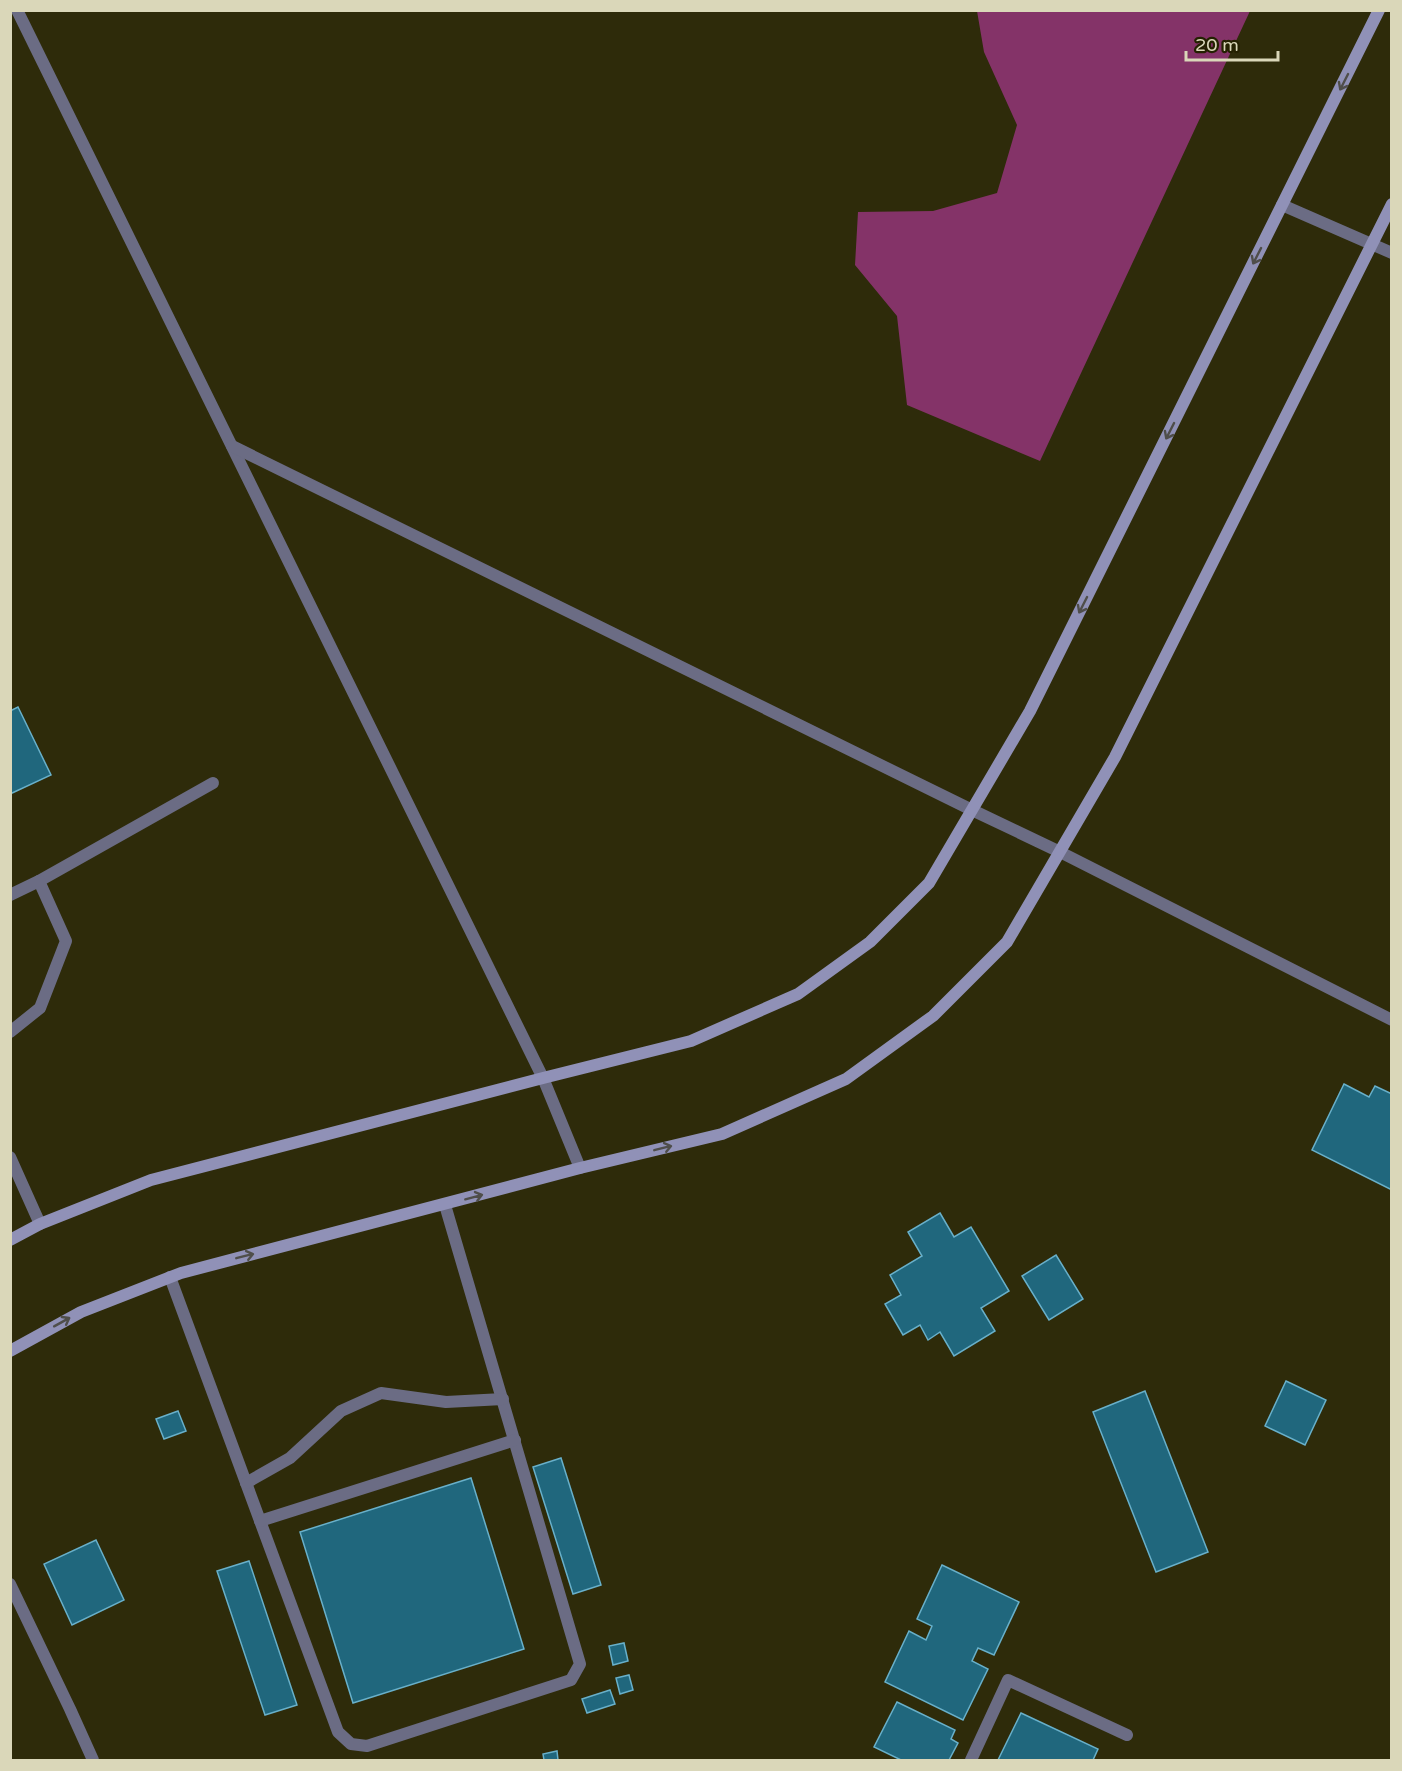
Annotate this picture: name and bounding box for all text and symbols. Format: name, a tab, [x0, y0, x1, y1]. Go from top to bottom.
scale bar	[1186, 24, 1278, 62]
text: 20 m	[1195, 34, 1239, 56]
one-way arrow	[1338, 72, 1349, 90]
one-way arrow	[1251, 247, 1262, 265]
one-way arrow	[1164, 421, 1175, 439]
one-way arrow	[1077, 596, 1088, 614]
one-way arrow	[653, 1142, 672, 1154]
one-way arrow	[464, 1191, 483, 1202]
one-way arrow	[235, 1250, 254, 1262]
one-way arrow	[53, 1316, 70, 1328]

